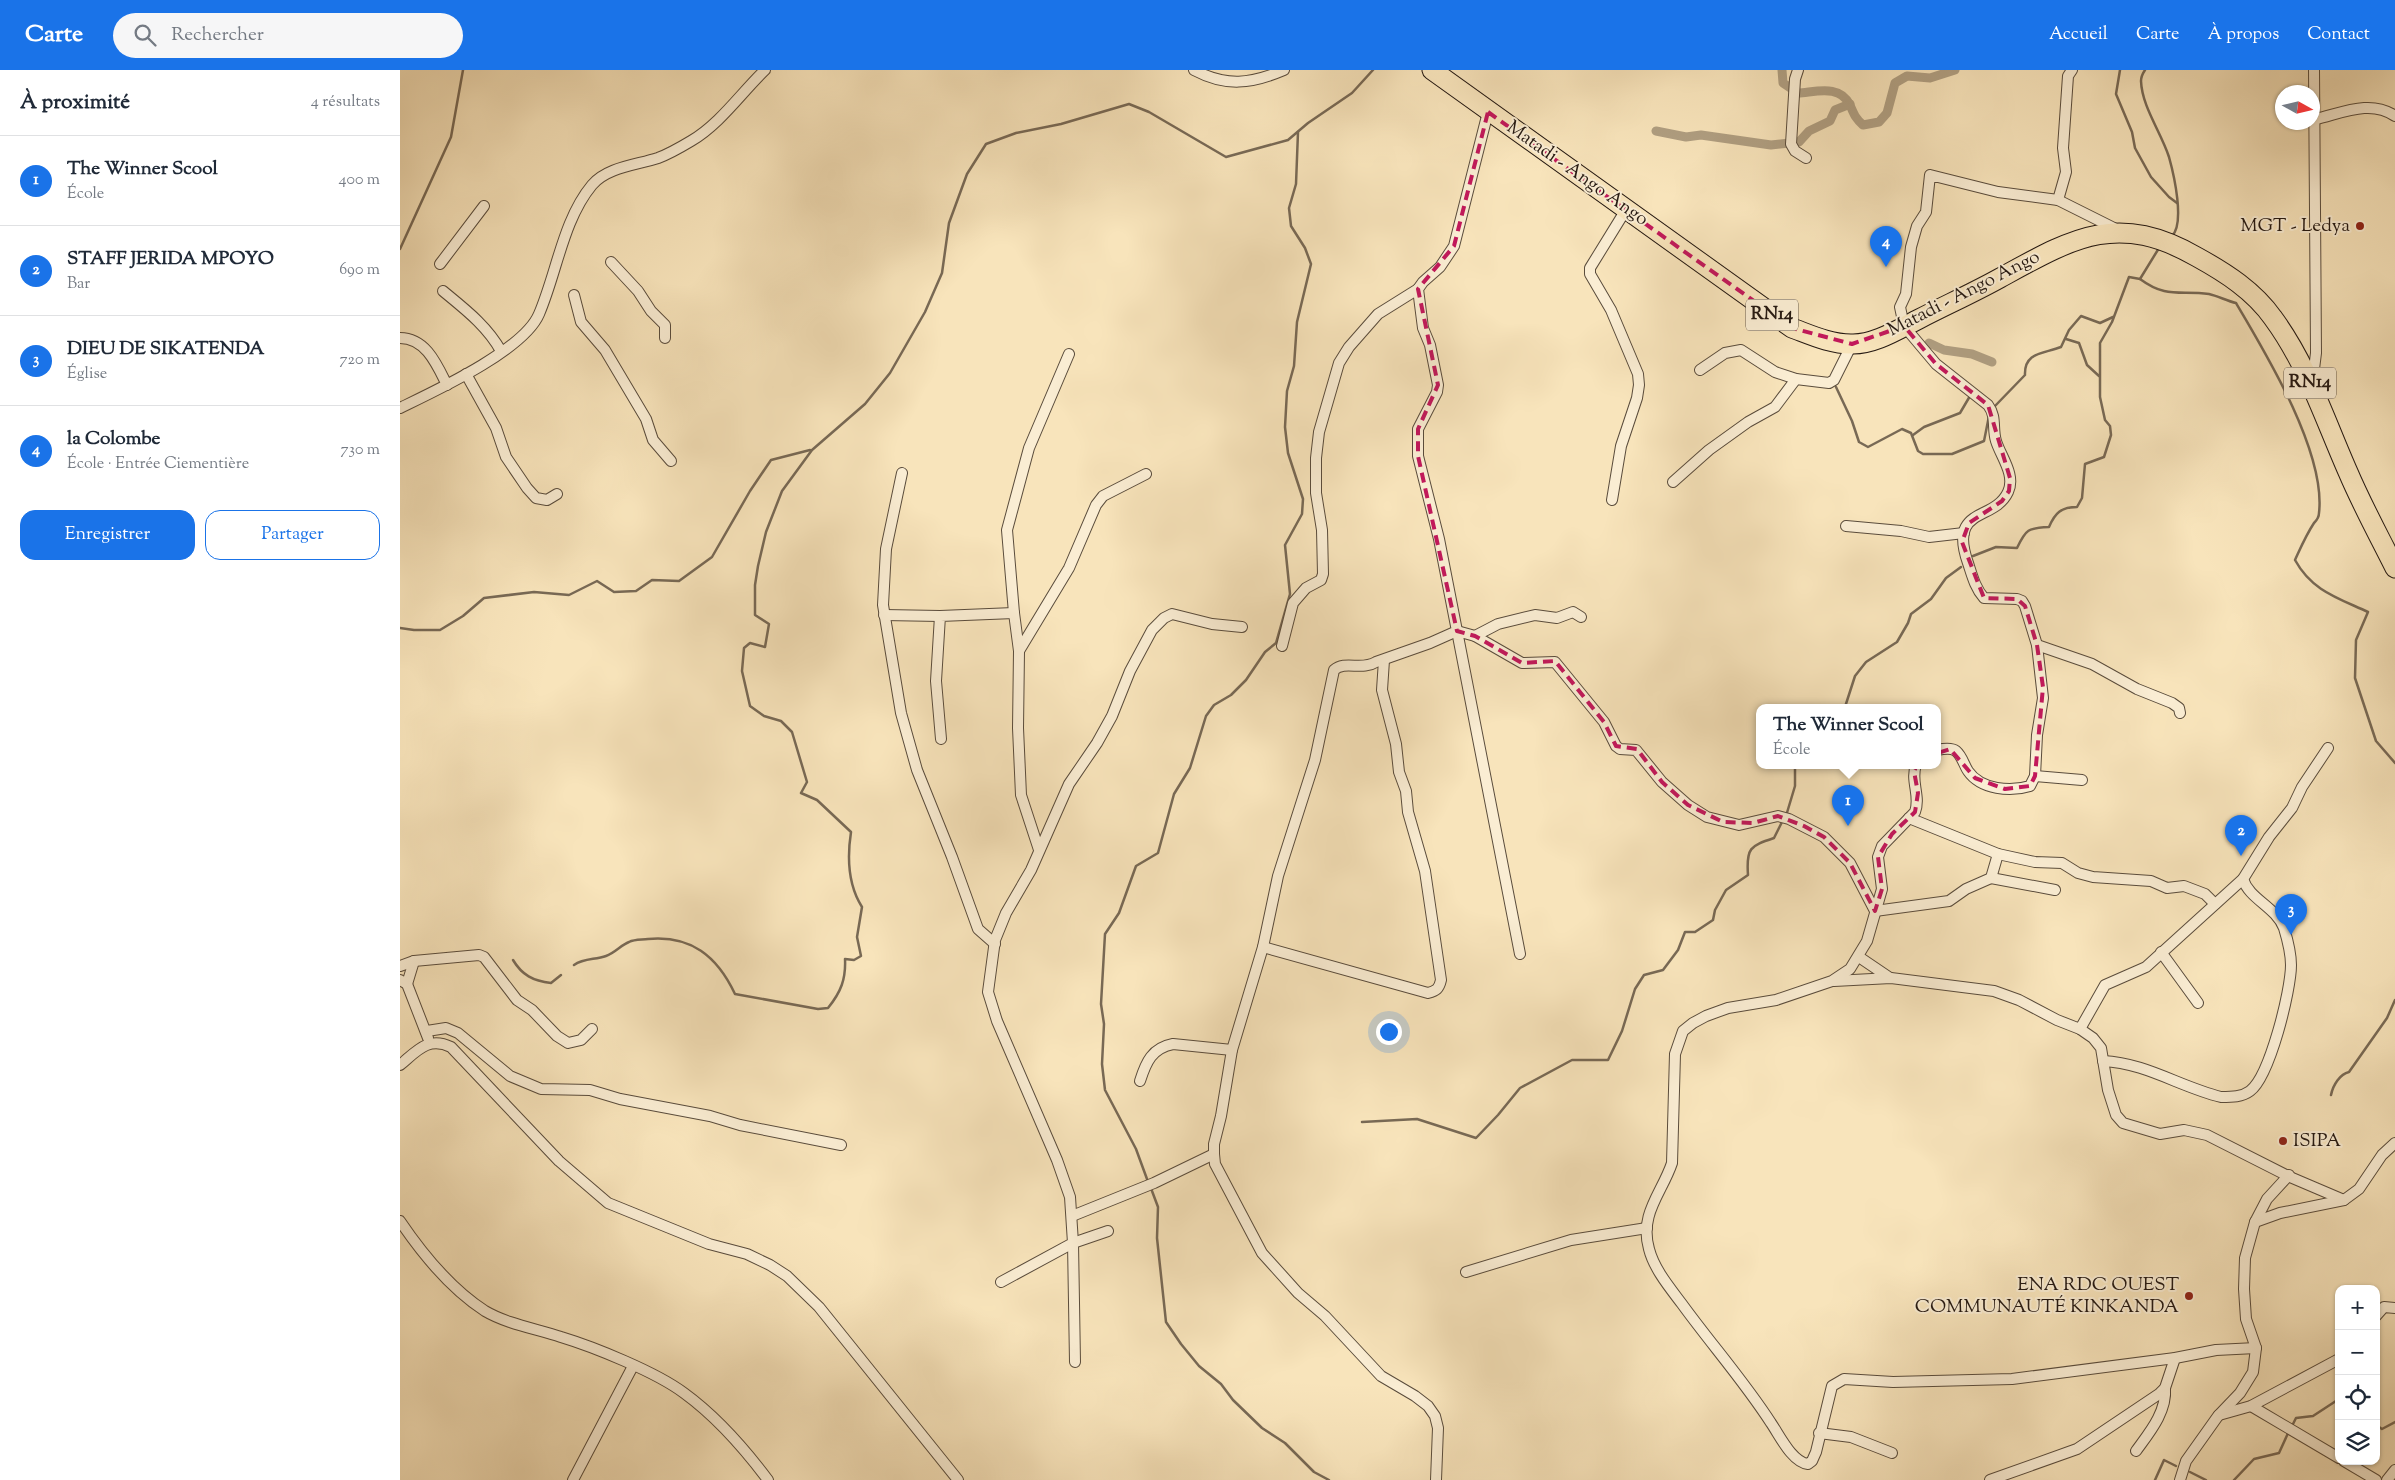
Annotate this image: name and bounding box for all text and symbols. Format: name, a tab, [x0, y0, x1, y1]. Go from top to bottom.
search box	[113, 13, 463, 58]
text: Carte	[25, 18, 83, 52]
icon: search	[131, 21, 159, 49]
text: Rechercher	[171, 22, 264, 49]
text: Accueil	[2049, 22, 2108, 48]
text: Carte	[2136, 22, 2180, 48]
text: À propos	[2208, 22, 2279, 48]
text: Contact	[2307, 22, 2370, 48]
north arrow	[2275, 85, 2320, 130]
text: À proximité	[20, 88, 130, 118]
text: 4 résultats	[311, 91, 380, 114]
street label: Matadi - Ango Ango	[1501, 115, 1653, 233]
text: The Winner Scool	[67, 156, 218, 183]
text: 1	[33, 169, 39, 192]
text: 400 m	[339, 169, 380, 192]
text: École	[67, 183, 104, 206]
place label: MGT - Ledya	[2240, 213, 2350, 240]
marker: MGT - Ledya	[2354, 220, 2366, 232]
pin: 4	[1870, 226, 1902, 267]
street label: Matadi - Ango Ango	[1883, 244, 2045, 344]
text: STAFF JERIDA MPOYO	[67, 246, 274, 273]
text: 2	[32, 259, 40, 282]
text: 690 m	[339, 259, 380, 282]
text: Bar	[67, 273, 90, 296]
road number: RN14	[1746, 300, 1798, 330]
text: DIEU DE SIKATENDA	[67, 336, 264, 363]
text: 3	[33, 349, 39, 372]
text: 720 m	[340, 349, 380, 372]
text: Église	[67, 363, 107, 386]
road number: RN14	[2284, 368, 2336, 398]
text: la Colombe	[67, 426, 160, 453]
text: 4	[32, 439, 40, 462]
text: 730 m	[341, 439, 380, 462]
text: École · Entrée Ciementière	[67, 453, 249, 476]
button: Enregistrer	[20, 510, 195, 560]
button: Partager	[205, 510, 380, 560]
popup	[1756, 704, 1941, 769]
text: The Winner Scool	[1773, 712, 1924, 739]
text: École	[1773, 739, 1810, 762]
pin: 1	[1832, 785, 1864, 826]
pin: 2	[2225, 815, 2257, 856]
pin: 3	[2275, 894, 2307, 935]
your location	[1376, 1019, 1402, 1045]
place label: ISIPA	[2293, 1128, 2342, 1155]
marker: ISIPA	[2277, 1135, 2289, 1147]
place label: ENA RDC OUEST COMMUNAUTÉ KINKANDA	[1915, 1272, 2180, 1321]
map controls	[2335, 1285, 2380, 1465]
button: +	[2335, 1285, 2380, 1330]
marker: ENA RDC OUEST COMMUNAUTÉ KINKANDA	[2183, 1290, 2195, 1302]
button: −	[2335, 1330, 2380, 1375]
button: locate	[2335, 1375, 2380, 1420]
button: layers	[2335, 1420, 2380, 1465]

